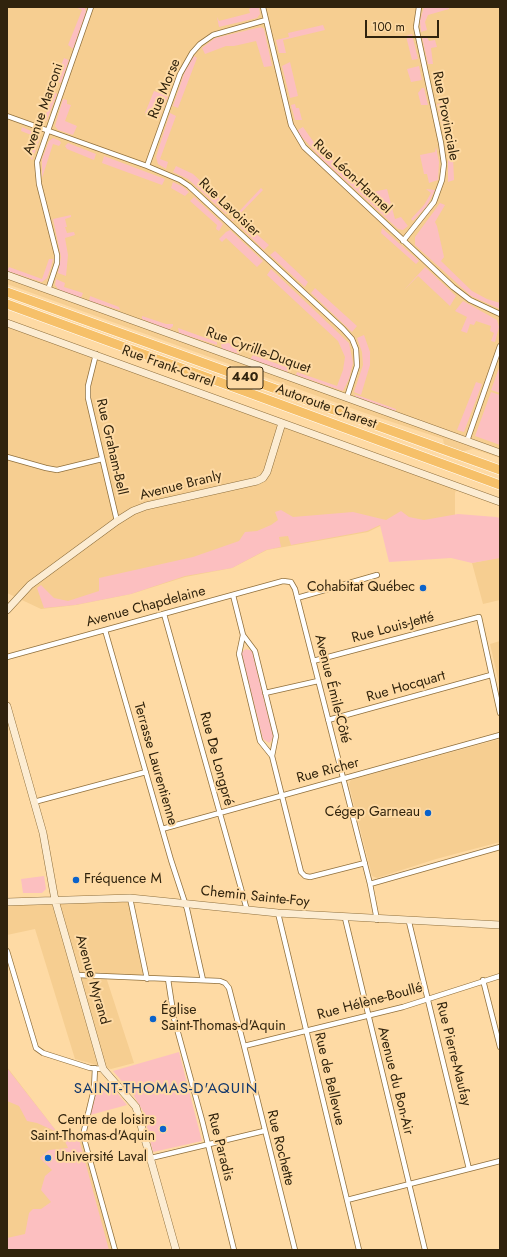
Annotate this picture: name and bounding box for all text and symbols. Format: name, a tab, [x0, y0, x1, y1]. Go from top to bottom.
scale bar	[367, 12, 441, 38]
text: 100 m	[372, 18, 405, 36]
street label: Rue Morse	[145, 57, 185, 121]
street label: Avenue Marconi	[20, 61, 68, 157]
street label: Rue Provinciale	[428, 70, 462, 162]
street label: Rue Léon-Harmel	[309, 136, 395, 218]
street label: Rue Lavoisier	[195, 175, 263, 241]
street label: Rue Cyrille-Duquet	[203, 324, 313, 378]
street label: Rue Frank-Carrel	[119, 342, 217, 392]
road number: 440	[227, 367, 263, 389]
street label: Autoroute Charest	[273, 381, 379, 433]
street label: Rue Graham-Bell	[92, 397, 130, 497]
street label: Avenue Branly	[138, 468, 224, 504]
place label: Cohabitat Québec	[307, 580, 415, 596]
street label: Avenue Chapdelaine	[85, 583, 207, 631]
marker: Cohabitat Québec	[418, 583, 428, 593]
street label: Rue Louis-Jetté	[350, 609, 436, 647]
street label: Avenue Émile-Côté	[310, 633, 354, 745]
street label: Rue Hocquart	[365, 668, 447, 706]
street label: Terrasse Laurentienne	[129, 701, 181, 827]
street label: Rue De Longpré	[195, 710, 237, 808]
street label: Rue Richer	[295, 755, 361, 787]
place label: Cégep Garneau	[325, 805, 420, 821]
marker: Cégep Garneau	[423, 808, 433, 818]
place label: Fréquence M	[84, 872, 162, 888]
marker: Fréquence M	[71, 875, 81, 885]
street label: Chemin Sainte-Foy	[200, 883, 310, 911]
street label: Avenue Myrand	[71, 933, 113, 1027]
street label: Rue Hélène-Boullé	[316, 980, 424, 1024]
street label: Rue Pierre-Maufay	[432, 1000, 474, 1108]
place label: Église Saint-Thomas-d'Aquin	[161, 1003, 286, 1036]
marker: Église Saint-Thomas-d'Aquin	[148, 1014, 158, 1024]
street label: Avenue du Bon-Air	[373, 1025, 417, 1137]
street label: Rue de Bellevue	[310, 1031, 348, 1127]
district label: SAINT-THOMAS-D'AQUIN	[74, 1080, 258, 1098]
street label: Rue Rochette	[263, 1108, 297, 1188]
street label: Rue Paradis	[203, 1111, 237, 1183]
place label: Centre de loisirs Saint-Thomas-d'Aquin	[30, 1113, 155, 1146]
marker: Centre de loisirs Saint-Thomas-d'Aquin	[158, 1124, 168, 1134]
place label: Université Laval	[56, 1150, 147, 1166]
marker: Université Laval	[43, 1153, 53, 1163]

